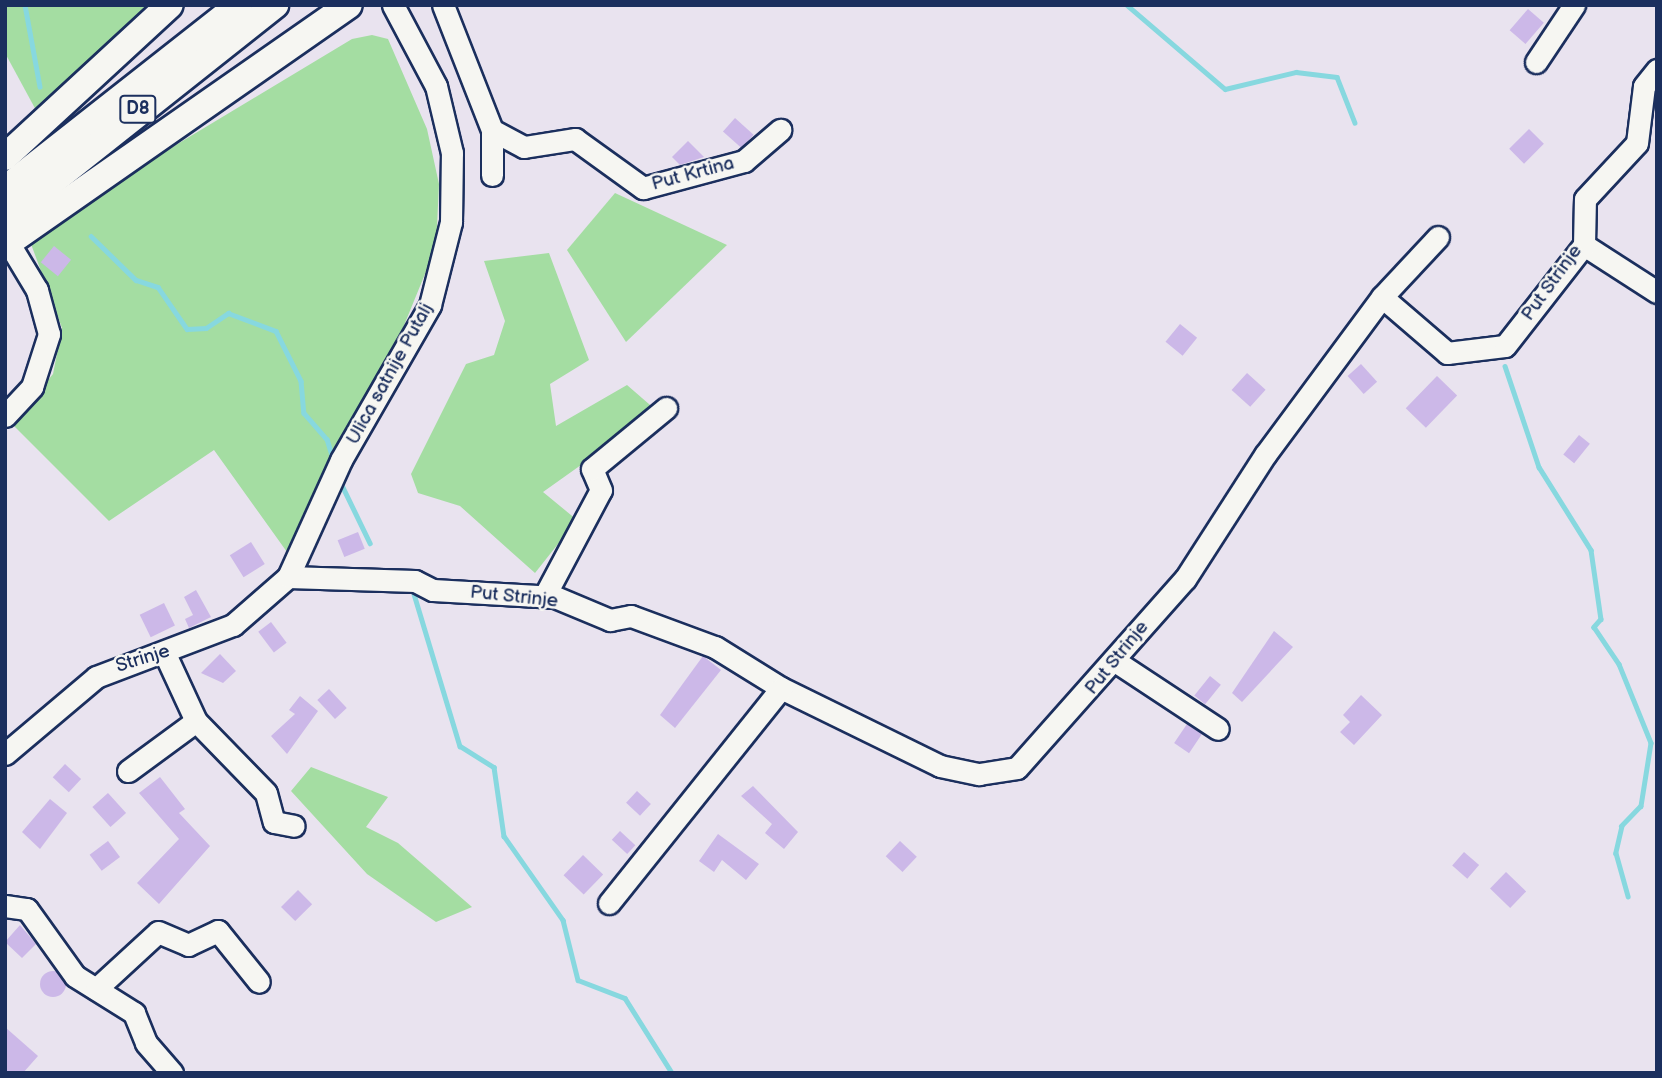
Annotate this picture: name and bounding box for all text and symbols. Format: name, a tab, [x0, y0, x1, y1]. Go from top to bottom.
road number: D8	[119, 94, 157, 124]
street label: Put Krtina	[649, 152, 737, 196]
street label: Put Strinje	[1517, 240, 1587, 326]
street label: Ulica satnije Putalj	[342, 299, 438, 449]
street label: Put Strinje	[469, 581, 559, 613]
street label: Put Strinje	[1080, 616, 1154, 700]
street label: Strinje	[113, 640, 173, 678]

